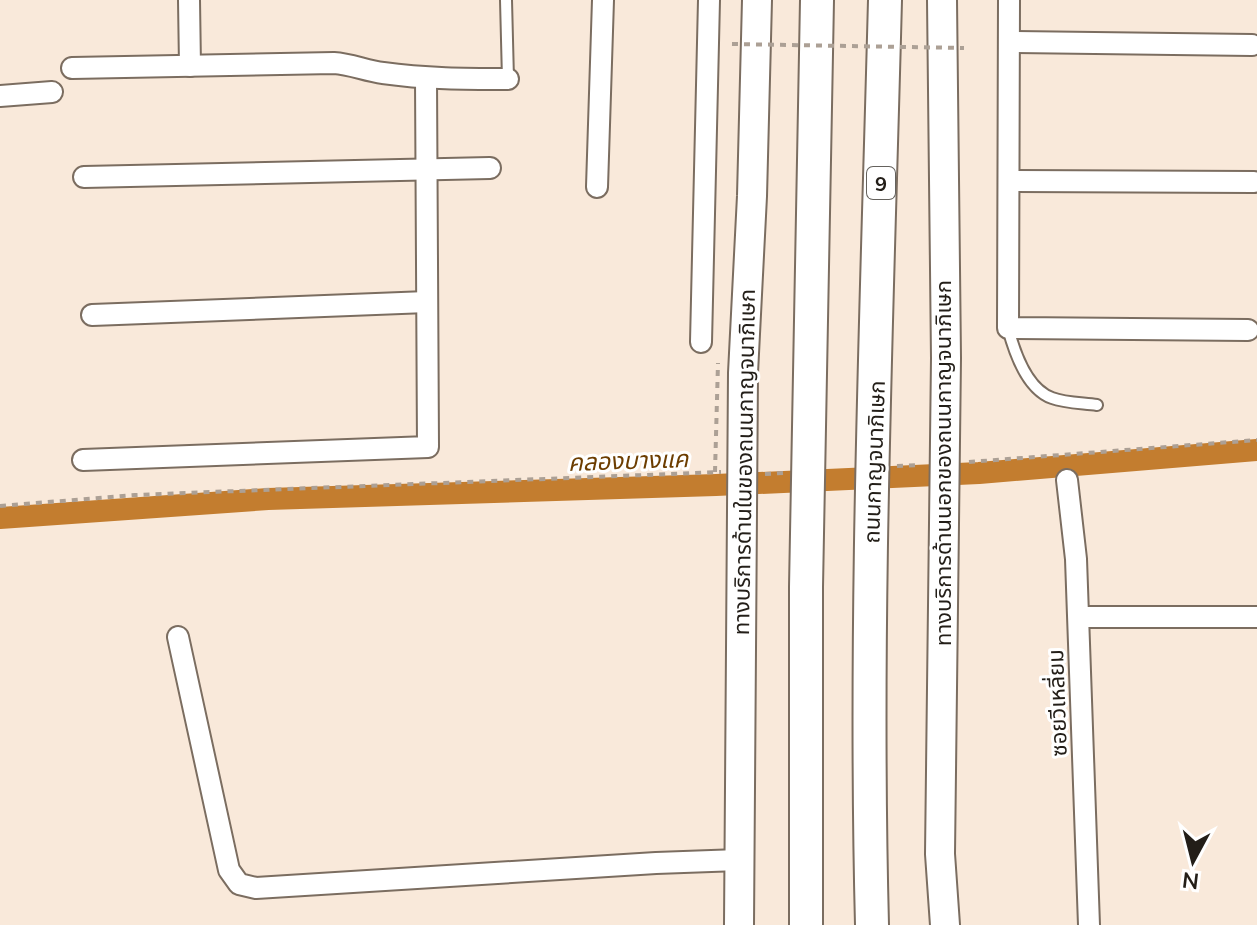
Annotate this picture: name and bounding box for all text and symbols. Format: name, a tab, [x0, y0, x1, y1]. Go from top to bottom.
road number: 9	[867, 167, 895, 199]
street label: ทางบริการด้านนอกของถนนกาญจนาภิเษก	[929, 280, 957, 646]
street label: ทางบริการด้านในของถนนกาญจนาภิเษก	[727, 289, 761, 635]
street label: ถนนกาญจนาภิเษก	[857, 380, 891, 544]
water label: คลองบางแค	[567, 443, 690, 477]
street label: ซอยวีเหลี่ยม	[1040, 649, 1073, 757]
north arrow	[1153, 821, 1233, 901]
text: N	[1181, 866, 1201, 896]

